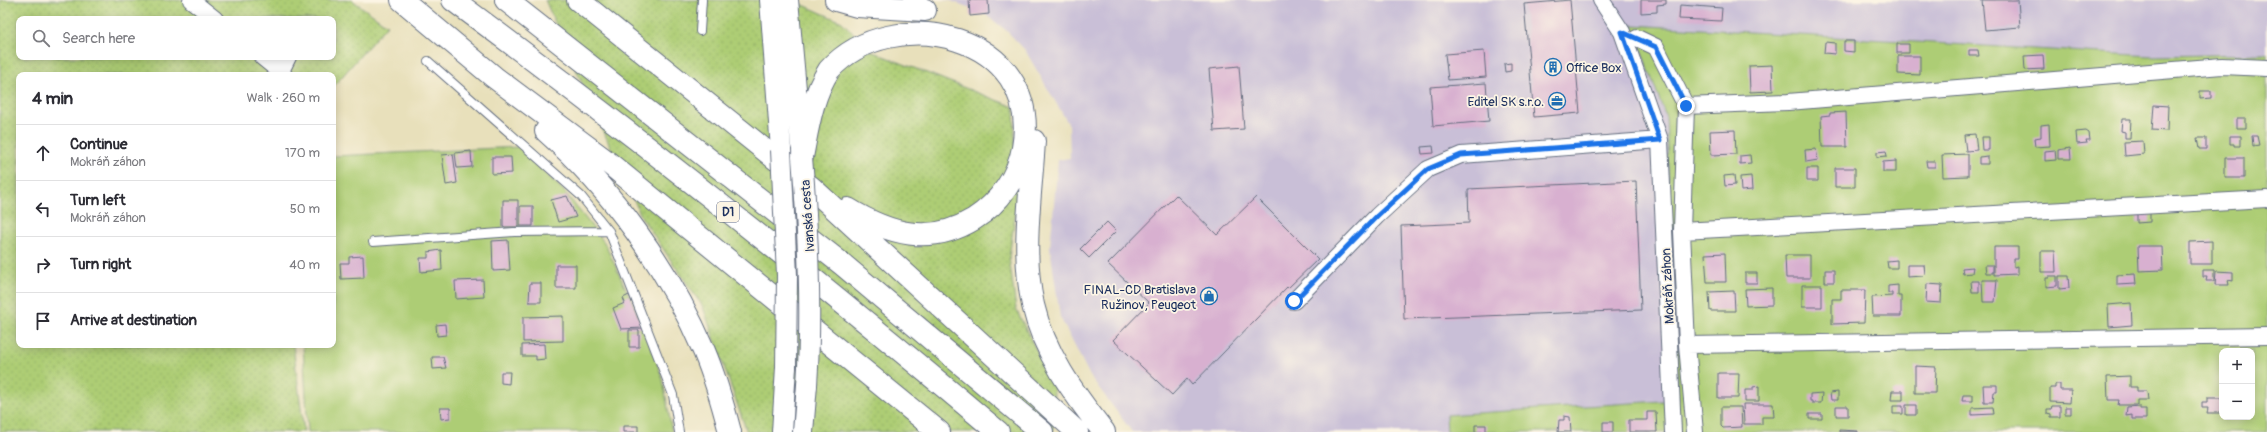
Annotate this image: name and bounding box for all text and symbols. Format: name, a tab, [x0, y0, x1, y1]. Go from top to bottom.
search box	[16, 16, 336, 60]
icon: search	[30, 27, 52, 49]
text: Search here	[62, 29, 135, 48]
building icon: Office Box	[1543, 57, 1563, 77]
place label: Office Box	[1566, 60, 1622, 76]
text: 4 min	[32, 88, 73, 109]
text: Walk · 260 m	[246, 90, 320, 106]
office icon: Editel SK s.r.o.	[1547, 91, 1567, 111]
place label: Editel SK s.r.o.	[1468, 94, 1544, 110]
route end	[1677, 97, 1695, 115]
text: Continue	[70, 135, 128, 154]
icon: ahead	[32, 142, 54, 164]
text: 170 m	[285, 145, 320, 161]
text: Mokráň záhon	[70, 154, 146, 170]
street label: Ivanská cesta	[797, 179, 819, 253]
text: Turn left	[70, 191, 126, 210]
icon: left	[32, 198, 54, 220]
text: 50 m	[290, 201, 320, 217]
road number: D1	[717, 202, 739, 222]
text: Mokráň záhon	[70, 210, 146, 226]
street label: Mokráň záhon	[1658, 248, 1678, 324]
icon: right	[32, 254, 54, 276]
text: Turn right	[70, 255, 131, 274]
text: 40 m	[289, 257, 320, 273]
place label: FINAL-CD Bratislava Ružinov, Peugeot	[1084, 282, 1197, 313]
shop icon: FINAL-CD Bratislava Ružinov, Peugeot	[1199, 286, 1219, 306]
route start	[1285, 292, 1303, 310]
icon: arrive	[32, 310, 54, 332]
text: Arrive at destination	[70, 311, 197, 330]
map controls	[2219, 348, 2255, 420]
button: +	[2219, 348, 2255, 384]
button: −	[2219, 384, 2255, 420]

